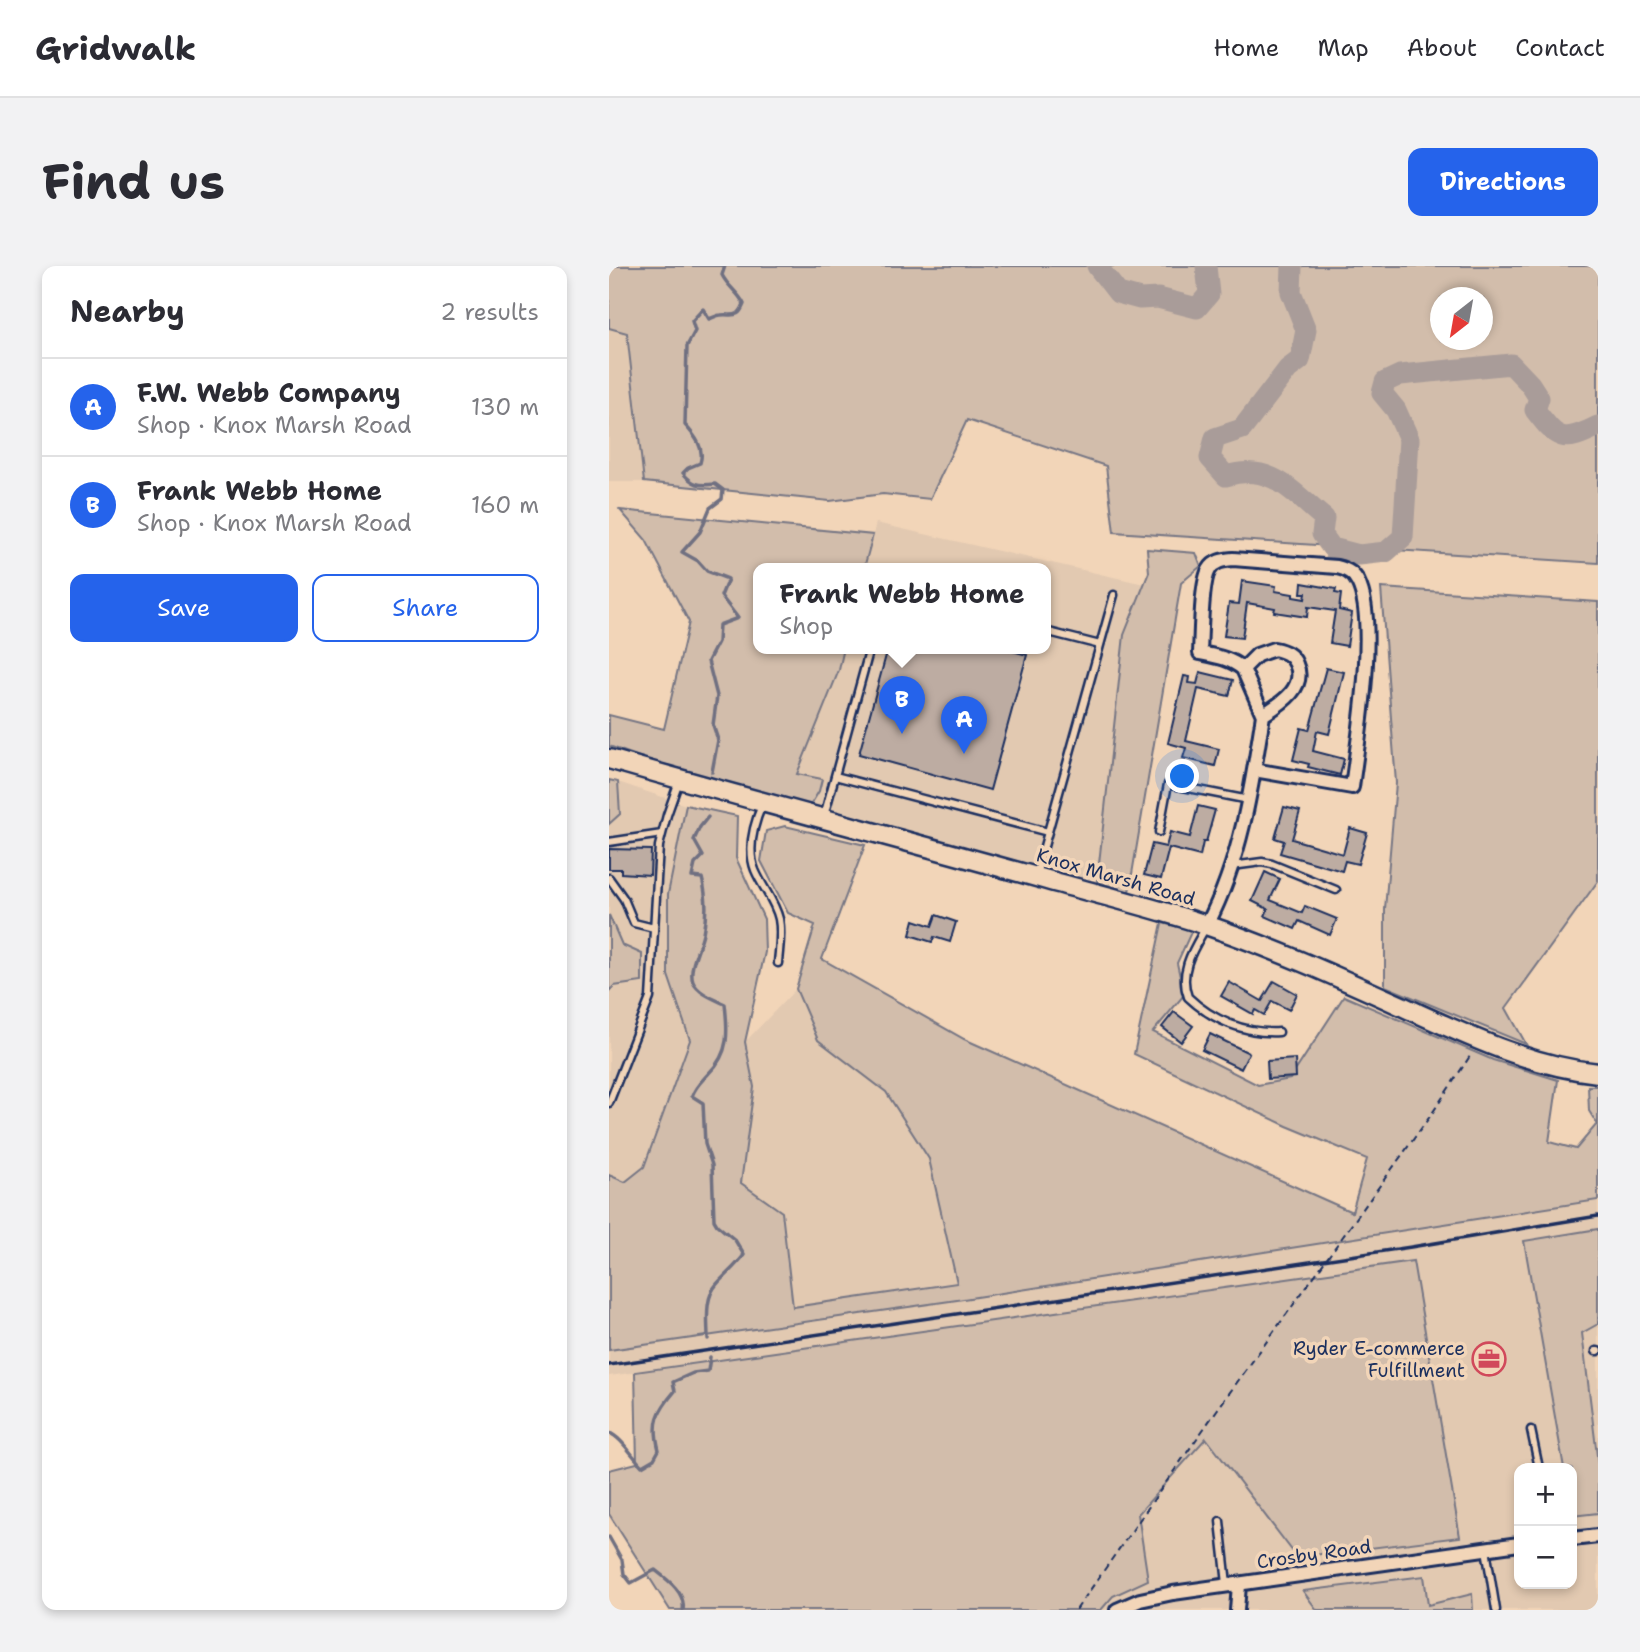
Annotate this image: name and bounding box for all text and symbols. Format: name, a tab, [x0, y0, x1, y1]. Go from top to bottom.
text: Gridwalk	[35, 26, 196, 71]
text: Home	[1213, 32, 1279, 64]
text: Map	[1317, 32, 1369, 64]
text: About	[1407, 32, 1477, 64]
text: Contact	[1515, 32, 1605, 64]
button: Directions	[1408, 148, 1598, 216]
text: Find us	[42, 149, 225, 215]
north arrow	[1430, 287, 1493, 350]
text: Nearby	[70, 291, 185, 332]
text: 2 results	[440, 297, 539, 327]
text: F.W. Webb Company	[137, 375, 401, 410]
text: A	[84, 392, 102, 422]
text: 130 m	[471, 392, 539, 422]
text: Shop · Knox Marsh Road	[137, 410, 412, 440]
text: Frank Webb Home	[137, 473, 382, 508]
text: B	[86, 490, 100, 520]
text: 160 m	[471, 490, 539, 520]
text: Shop · Knox Marsh Road	[137, 508, 412, 538]
popup	[753, 563, 1051, 654]
button: Save	[70, 574, 298, 642]
button: Share	[312, 574, 539, 642]
text: Frank Webb Home	[779, 576, 1025, 611]
text: Shop	[779, 611, 833, 641]
pin: B	[879, 676, 925, 734]
pin: A	[941, 696, 987, 754]
your location	[1165, 759, 1199, 793]
street label: Knox Marsh Road	[1034, 842, 1198, 912]
place label: Ryder E-commerce Fulfillment	[1293, 1336, 1465, 1383]
office icon: Ryder E-commerce Fulfillment	[1470, 1340, 1508, 1378]
map controls	[1514, 1463, 1577, 1589]
button: +	[1514, 1463, 1577, 1526]
button: −	[1514, 1526, 1577, 1589]
street label: Crosby Road	[1255, 1534, 1373, 1574]

